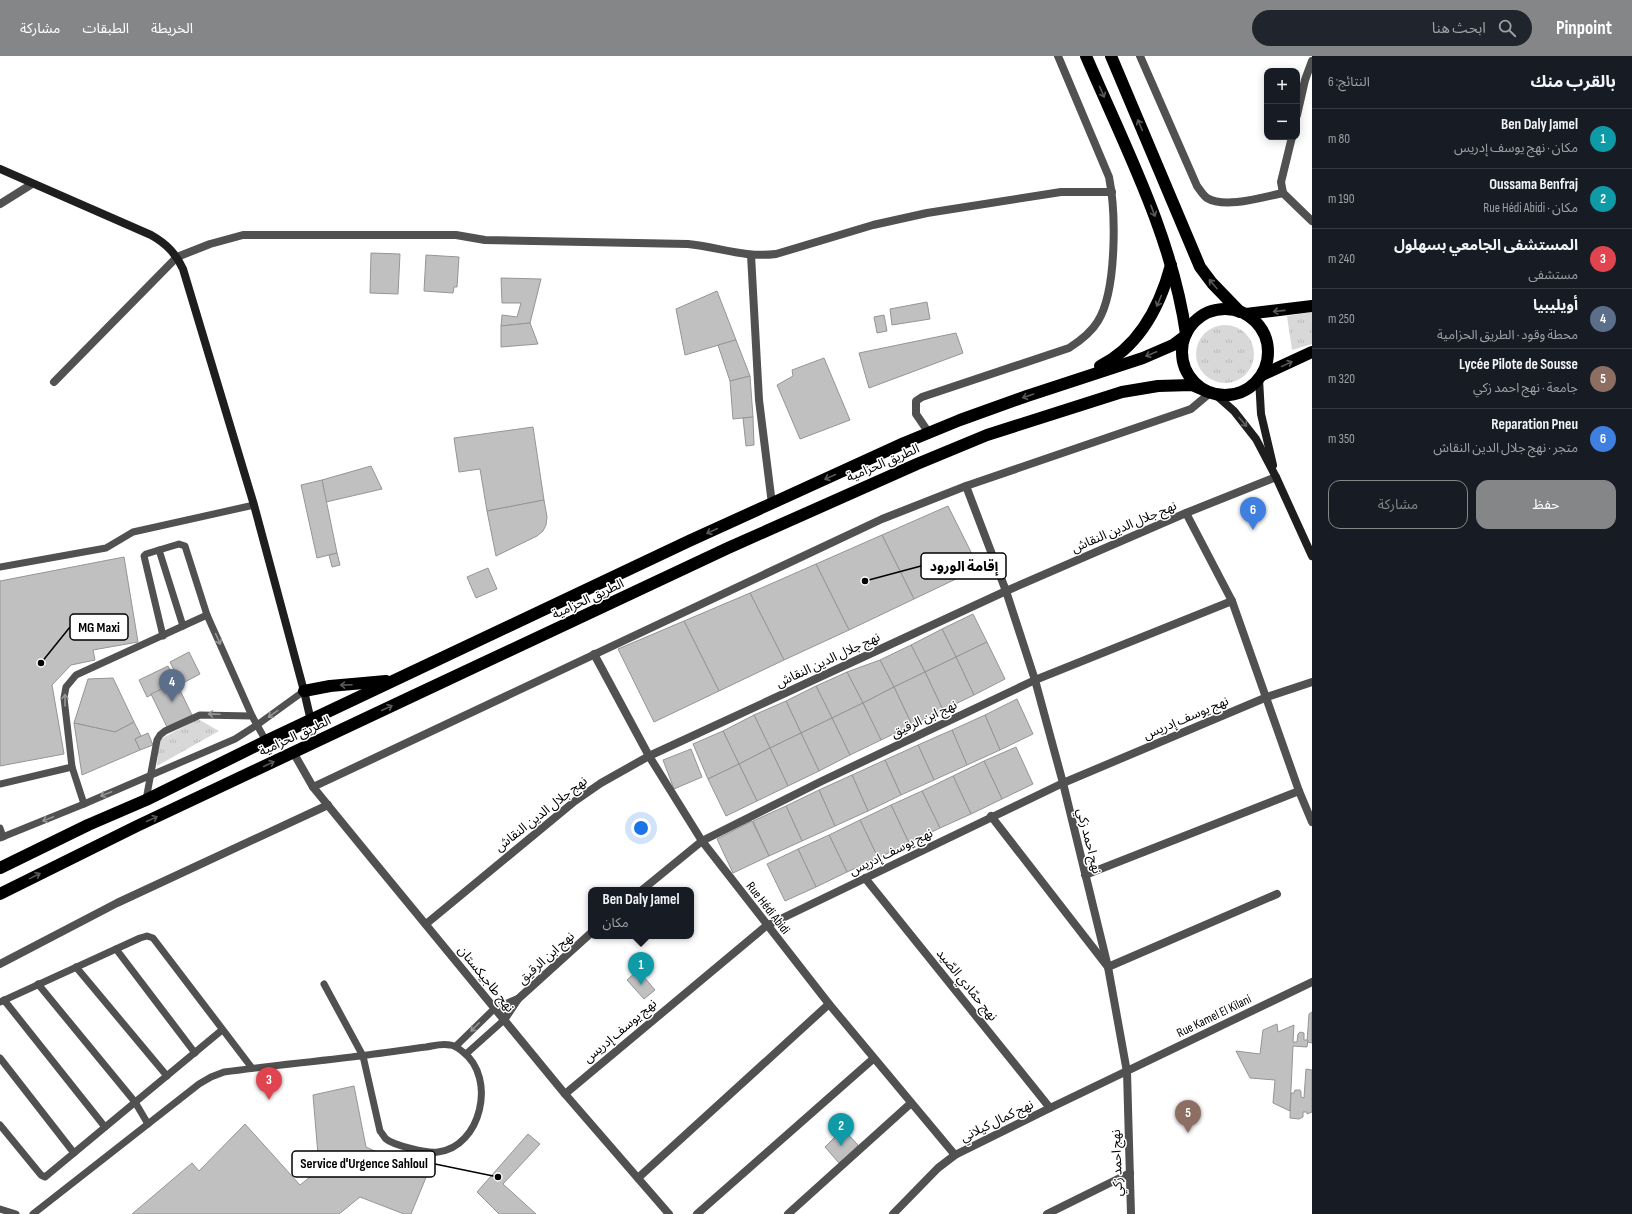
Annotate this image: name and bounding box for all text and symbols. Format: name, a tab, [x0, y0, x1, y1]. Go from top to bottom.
search box	[1252, 10, 1532, 46]
icon: search	[1496, 17, 1518, 39]
text: Pinpoint	[1556, 17, 1612, 40]
text: ابحث هنا	[1432, 19, 1486, 38]
text: مشاركة	[20, 20, 60, 37]
text: الطبقات	[82, 20, 129, 37]
text: الخريطة	[151, 20, 193, 37]
map controls	[1264, 68, 1300, 140]
button: +	[1264, 68, 1300, 104]
text: بالقرب منك	[1530, 72, 1616, 92]
text: النتائج: 6	[1328, 74, 1370, 90]
one-way arrow	[1098, 85, 1106, 97]
button: −	[1264, 104, 1300, 140]
text: Ben Daly Jamel	[1501, 115, 1578, 134]
one-way arrow	[1136, 120, 1143, 132]
text: 80 m	[1328, 131, 1350, 147]
text: 1	[1600, 131, 1606, 147]
text: مكان · نهج يوسف إدريس	[1454, 140, 1578, 156]
text: Oussama Benfraj	[1489, 175, 1578, 194]
text: 190 m	[1328, 191, 1355, 207]
text: 2	[1600, 191, 1606, 207]
text: مكان · Rue Hédi Abidi	[1483, 200, 1578, 216]
one-way arrow	[1150, 205, 1158, 217]
text: المستشفى الجامعي بسهلول	[1394, 236, 1578, 255]
text: 240 m	[1328, 251, 1355, 267]
text: 3	[1600, 251, 1606, 267]
text: مستشفى	[1528, 267, 1578, 283]
one-way arrow	[1209, 279, 1218, 289]
one-way arrow	[1155, 294, 1162, 306]
text: أويليبيا	[1533, 296, 1578, 315]
one-way arrow	[1273, 307, 1286, 314]
text: 250 m	[1328, 311, 1355, 327]
text: 4	[1600, 311, 1606, 327]
text: محطة وقود · الطريق الحزامية	[1437, 327, 1578, 343]
one-way arrow	[1146, 351, 1158, 359]
text: Lycée Pilote de Sousse	[1459, 355, 1578, 374]
one-way arrow	[1281, 359, 1293, 367]
text: 320 m	[1328, 371, 1355, 387]
text: 5	[1600, 371, 1606, 387]
text: جامعة · نهج احمد زكي	[1473, 380, 1578, 396]
one-way arrow	[1022, 392, 1034, 400]
text: Reparation Pneu	[1491, 415, 1578, 434]
one-way arrow	[1239, 417, 1248, 428]
text: 350 m	[1328, 431, 1355, 447]
text: 6	[1600, 431, 1606, 447]
street label: الطريق الحزامية	[844, 440, 922, 486]
text: متجر · نهج جلال الدين النقاش	[1433, 440, 1578, 456]
one-way arrow	[825, 474, 837, 481]
button: مشاركة	[1328, 480, 1468, 529]
button: حفظ	[1476, 480, 1616, 529]
pin: 6	[1240, 497, 1266, 530]
street label: نهج جلال الدين النقاش	[1069, 498, 1180, 558]
one-way arrow	[706, 528, 718, 535]
callout: إقامة الورود	[921, 553, 1006, 579]
text: إقامة الورود	[930, 558, 999, 576]
street label: الطريق الحزامية	[549, 575, 627, 623]
callout: MG Maxi	[70, 614, 128, 640]
text: MG Maxi	[78, 619, 120, 636]
street label: نهج جلال الدين النقاش	[773, 629, 883, 693]
one-way arrow	[215, 633, 222, 645]
pin: 4	[159, 669, 185, 702]
one-way arrow	[340, 681, 353, 689]
street label: نهج يوسف إدريس	[1141, 693, 1232, 745]
one-way arrow	[61, 694, 69, 707]
street label: نهج ابن الرقيق	[888, 697, 960, 743]
one-way arrow	[380, 704, 392, 711]
one-way arrow	[208, 710, 221, 718]
one-way arrow	[268, 710, 279, 718]
street label: الطريق الحزامية	[256, 712, 334, 760]
one-way arrow	[263, 760, 275, 767]
street label: نهج جلال الدين النقاش	[492, 773, 592, 857]
one-way arrow	[100, 791, 112, 799]
street label: نهج احمد زكي	[1071, 807, 1105, 876]
one-way arrow	[42, 815, 54, 823]
one-way arrow	[145, 815, 157, 822]
your location	[631, 818, 651, 838]
street label: نهج يوسف إدريس	[847, 825, 936, 881]
one-way arrow	[29, 872, 41, 879]
street label: Rue Hédi Abidi	[743, 879, 793, 937]
popup	[588, 887, 694, 939]
text: Ben Daly Jamel	[603, 890, 679, 909]
text: مكان	[603, 915, 629, 931]
street label: نهج ابن الرقيق	[514, 928, 579, 989]
street label: نهج طاجيكستان	[453, 943, 518, 1017]
street label: نهج حمّادي الصّيد	[931, 946, 1001, 1026]
pin: 1	[628, 952, 654, 985]
street label: Rue Kamel El Kilani	[1174, 991, 1254, 1041]
street label: نهج يوسف إدريس	[580, 996, 661, 1068]
one-way arrow	[470, 1022, 480, 1032]
pin: 3	[256, 1067, 282, 1100]
street label: نهج كمال كيلاني	[958, 1096, 1037, 1147]
pin: 5	[1175, 1100, 1201, 1133]
pin: 2	[828, 1113, 854, 1146]
street label: نهج احمد زكي	[1108, 1129, 1128, 1197]
callout: Service d'Urgence Sahloul	[292, 1151, 435, 1177]
text: Service d'Urgence Sahloul	[300, 1155, 428, 1172]

